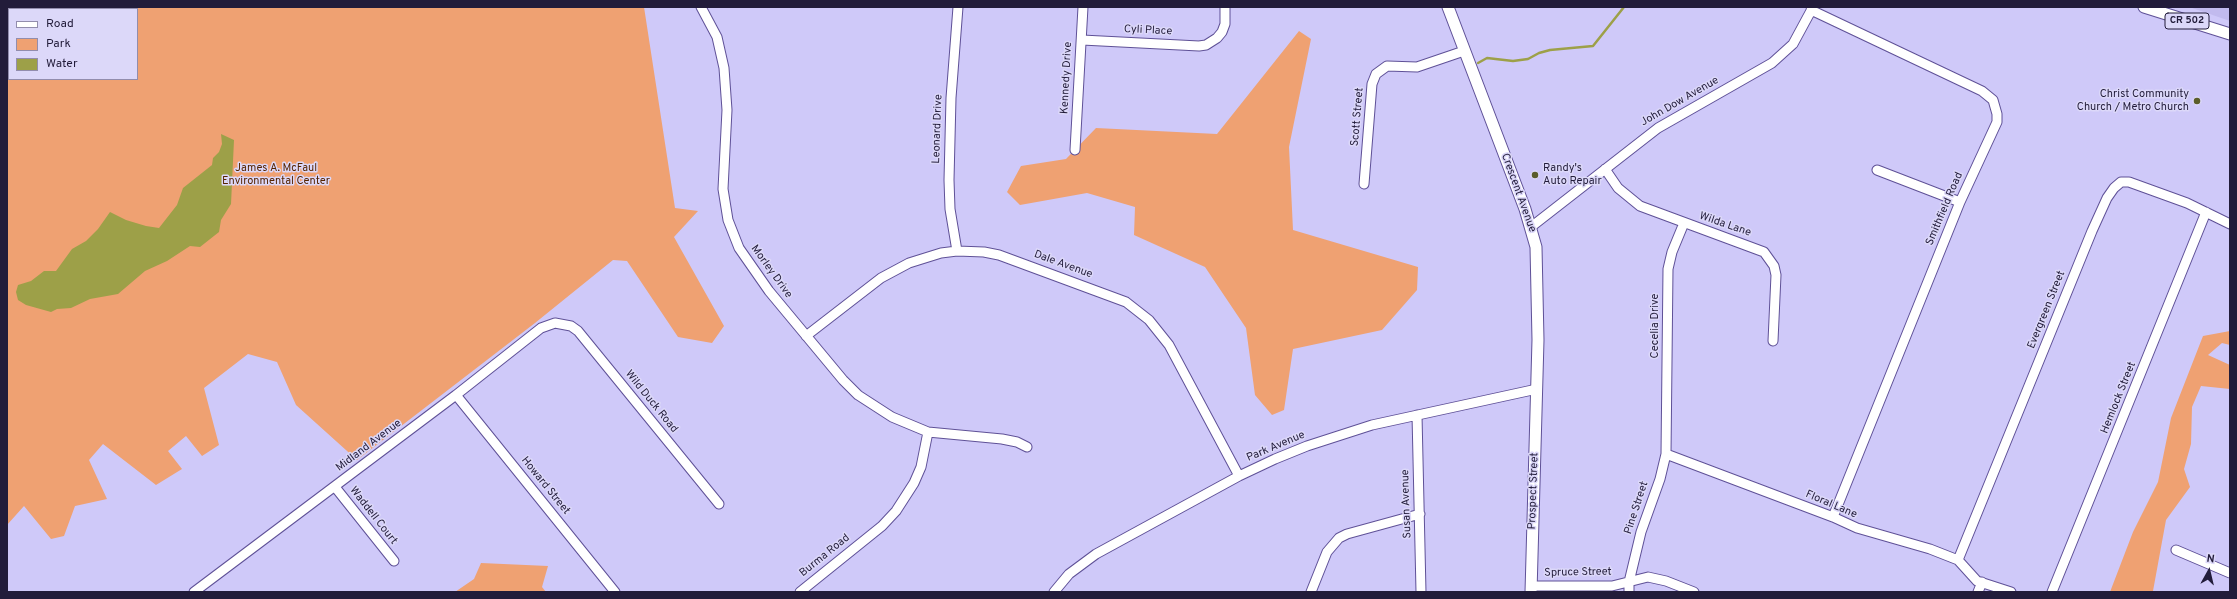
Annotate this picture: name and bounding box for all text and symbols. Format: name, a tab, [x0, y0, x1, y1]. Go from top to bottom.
legend	[8, 8, 138, 80]
road number: CR 502	[2165, 13, 2209, 29]
text: Road	[46, 16, 74, 32]
street label: Cyli Place	[1124, 23, 1172, 39]
text: Park	[46, 36, 71, 52]
street label: Kennedy Drive	[1059, 41, 1075, 115]
text: Water	[46, 56, 78, 72]
street label: John Dow Avenue	[1639, 74, 1721, 130]
street label: Scott Street	[1349, 87, 1367, 147]
place label: Christ Community Church / Metro Church	[2077, 88, 2189, 114]
street label: Leonard Drive	[930, 94, 946, 164]
marker: Christ Community Church / Metro Church	[2192, 96, 2202, 106]
street label: Crescent Avenue	[1498, 152, 1538, 234]
park label: James A. McFaul Environmental Center	[222, 162, 330, 188]
place label: Randy's Auto Repair	[1543, 162, 1602, 188]
marker: Randy's Auto Repair	[1530, 170, 1540, 180]
street label: Smithfield Road	[1924, 170, 1966, 248]
street label: Wilda Lane	[1697, 210, 1753, 240]
street label: Morley Drive	[747, 243, 795, 301]
street label: Dale Avenue	[1032, 248, 1094, 282]
street label: Evergreen Street	[2025, 269, 2069, 351]
street label: Cecelia Drive	[1649, 294, 1663, 358]
street label: Hemlock Street	[2099, 360, 2139, 436]
street label: Wild Duck Road	[622, 368, 680, 436]
street label: Midland Avenue	[334, 417, 404, 475]
street label: Park Avenue	[1245, 429, 1307, 465]
street label: Prospect Street	[1526, 452, 1542, 530]
street label: Howard Street	[518, 454, 572, 518]
street label: Susan Avenue	[1399, 469, 1415, 539]
street label: Pine Street	[1622, 480, 1652, 536]
street label: Waddell Court	[346, 484, 400, 548]
street label: Floral Lane	[1803, 488, 1859, 522]
street label: Burma Road	[797, 532, 853, 580]
north arrow	[2189, 551, 2229, 591]
text: N	[2206, 552, 2216, 567]
street label: Spruce Street	[1544, 566, 1612, 580]

